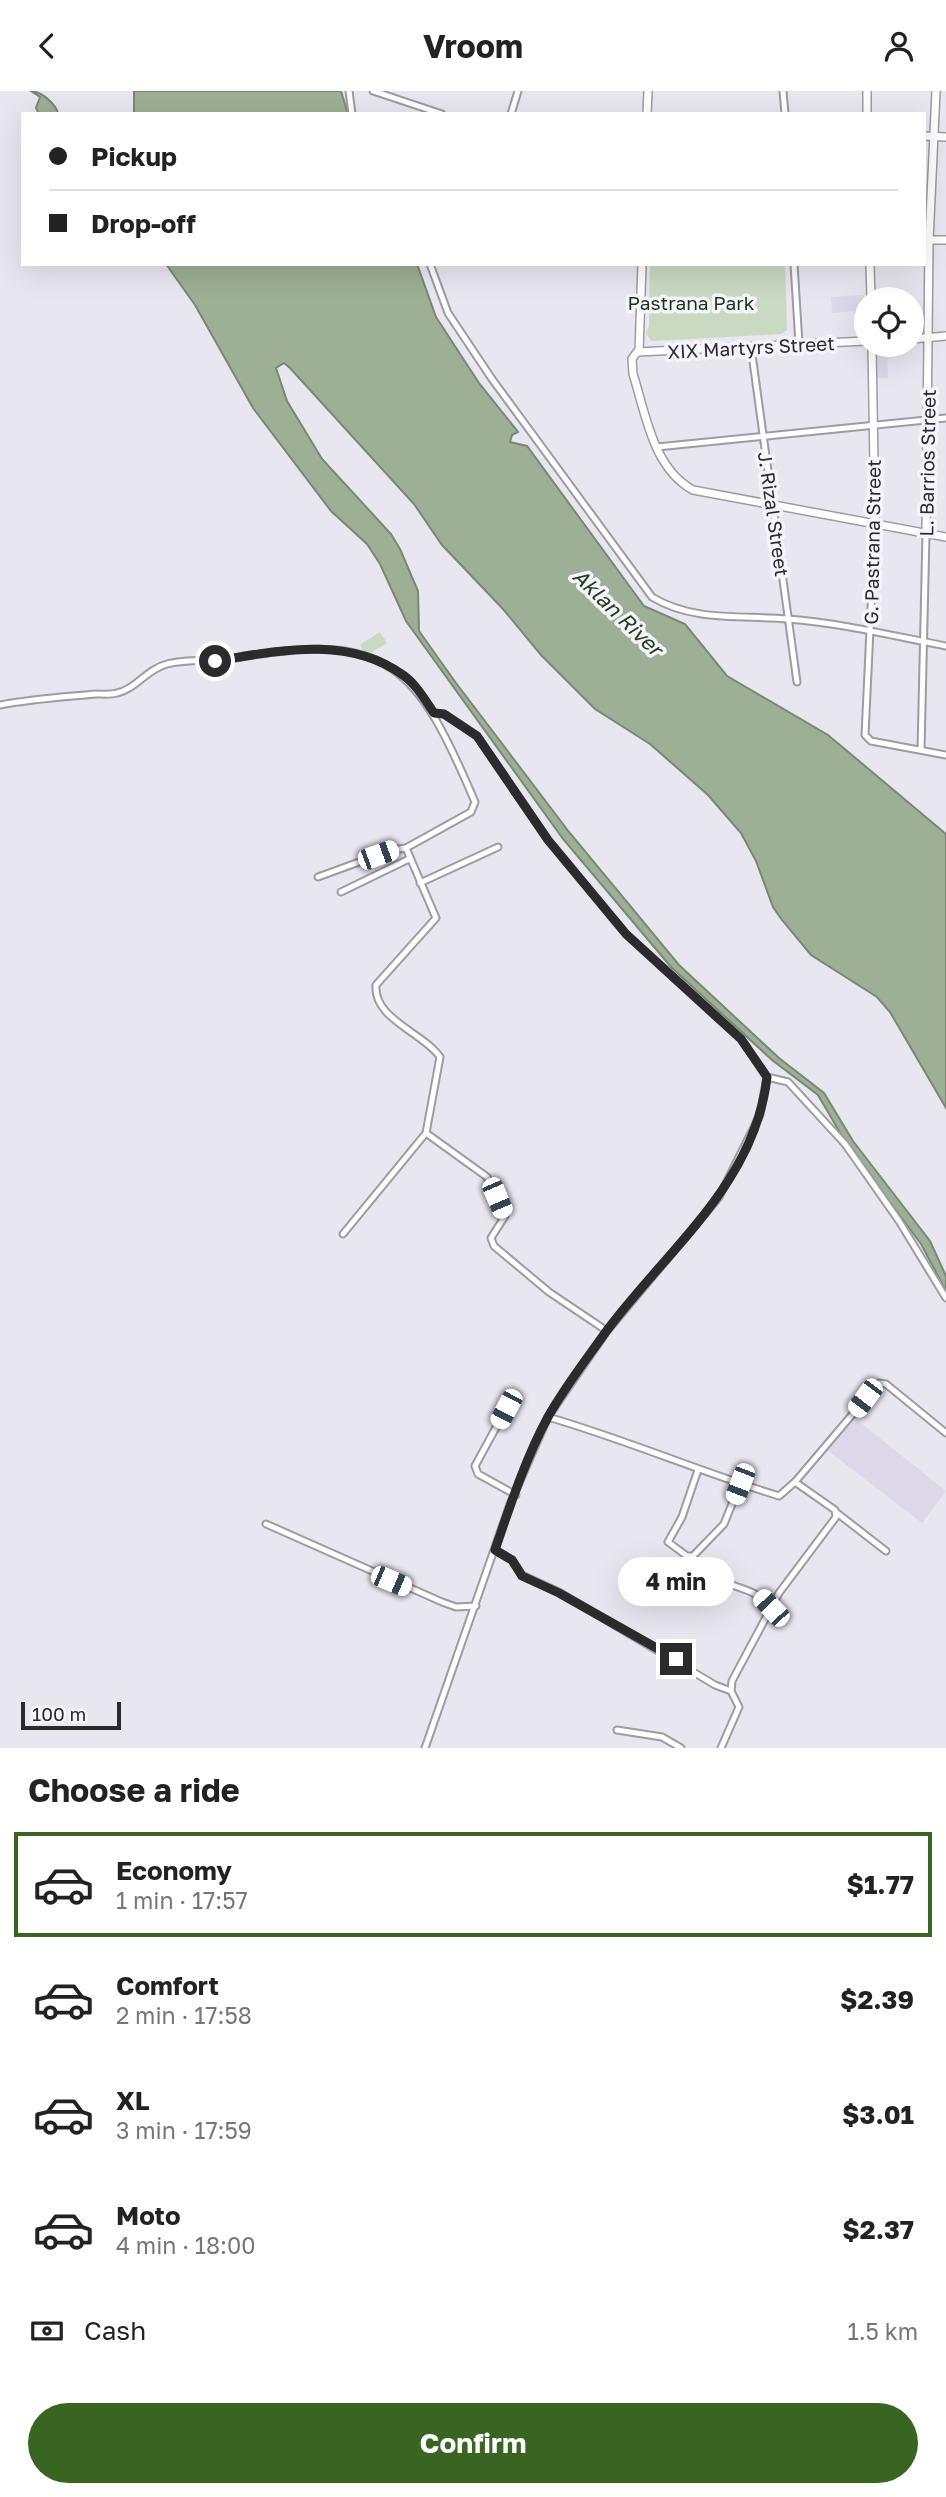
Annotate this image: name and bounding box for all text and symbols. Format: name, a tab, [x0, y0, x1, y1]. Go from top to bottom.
icon: back	[28, 27, 66, 65]
text: Vroom	[423, 27, 523, 65]
icon: person	[880, 27, 918, 65]
text: Pickup	[91, 141, 177, 172]
text: Drop-off	[91, 208, 196, 239]
map controls	[854, 287, 924, 357]
button: locate	[854, 287, 924, 357]
park label: Pastrana Park	[628, 291, 755, 314]
street label: XIX Martyrs Street	[667, 331, 835, 363]
street label: L. Barrios Street	[914, 389, 940, 537]
street label: J. Rizal Street	[754, 450, 794, 578]
street label: G. Pastrana Street	[859, 459, 885, 625]
water label: Aklan River	[568, 563, 670, 663]
route start	[199, 645, 231, 677]
car	[355, 838, 402, 872]
car	[480, 1175, 515, 1221]
car	[844, 1375, 887, 1421]
car	[487, 1386, 526, 1432]
car	[723, 1461, 758, 1507]
callout: 4 min	[618, 1557, 734, 1607]
car	[368, 1563, 415, 1599]
text: 4 min	[646, 1567, 706, 1595]
car	[749, 1585, 794, 1631]
route end	[660, 1643, 692, 1675]
scale bar	[21, 1699, 121, 1731]
text: 100 m	[32, 1702, 86, 1725]
text: Choose a ride	[28, 1771, 240, 1809]
icon: car	[32, 1853, 95, 1916]
text: Economy	[116, 1855, 232, 1886]
text: $1.77	[847, 1869, 914, 1900]
text: 1 min · 17:57	[116, 1886, 248, 1914]
icon: car	[32, 1968, 95, 2031]
text: Comfort	[116, 1970, 219, 2001]
text: $2.39	[840, 1984, 914, 2015]
text: 2 min · 17:58	[116, 2001, 252, 2029]
icon: car	[32, 2083, 95, 2146]
text: XL	[116, 2085, 150, 2116]
text: $3.01	[842, 2099, 914, 2130]
text: 3 min · 17:59	[116, 2116, 252, 2144]
icon: car	[32, 2198, 95, 2261]
text: Moto	[116, 2200, 181, 2231]
text: $2.37	[842, 2214, 914, 2245]
text: 4 min · 18:00	[116, 2231, 255, 2259]
icon: cash	[28, 2312, 66, 2350]
text: Cash	[84, 2315, 146, 2346]
text: 1.5 km	[848, 2317, 918, 2345]
button: Confirm	[28, 2403, 918, 2483]

